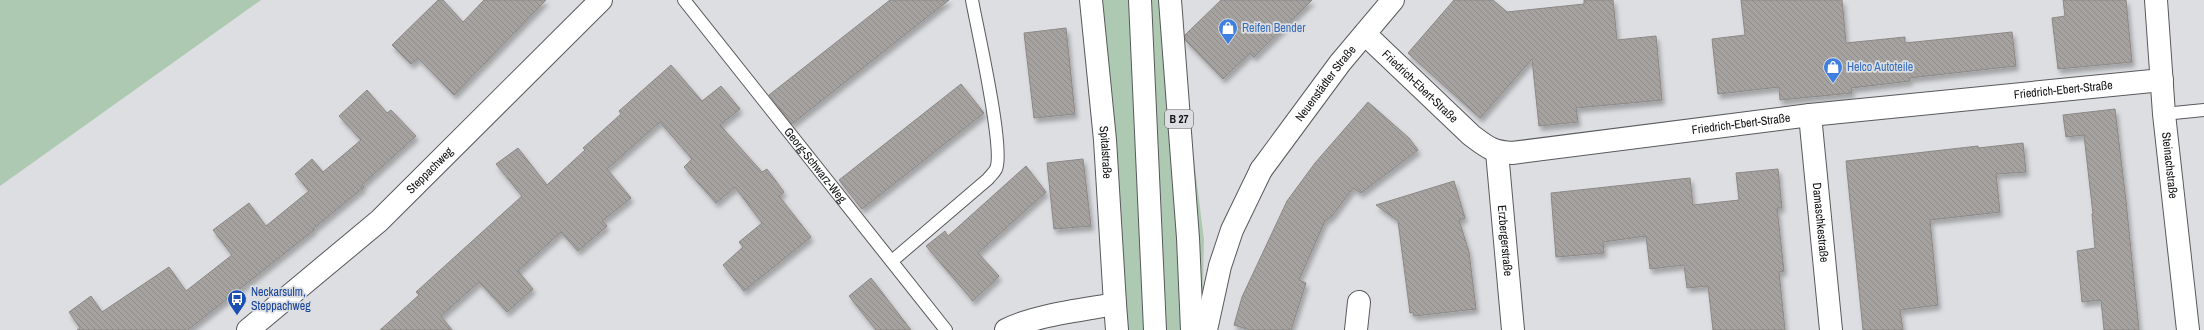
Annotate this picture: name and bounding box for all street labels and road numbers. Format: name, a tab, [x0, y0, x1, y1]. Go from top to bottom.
street label: Neuenstädter Straße	[1292, 42, 1359, 125]
street label: Friedrich-Ebert-Straße	[1379, 46, 1461, 126]
street label: Friedrich-Ebert-Straße	[2013, 77, 2113, 103]
road number: B 27	[1165, 110, 1193, 128]
street label: Friedrich-Ebert-Straße	[1691, 110, 1791, 138]
street label: Georg-Schwarz-Weg	[780, 124, 850, 207]
street label: Spitalstraße	[1096, 125, 1115, 179]
street label: Steinachstraße	[2158, 131, 2181, 200]
street label: Steppachweg	[403, 143, 457, 197]
street label: Damaschkestraße	[1809, 182, 1832, 263]
street label: Erzbergerstraße	[1494, 204, 1516, 277]

